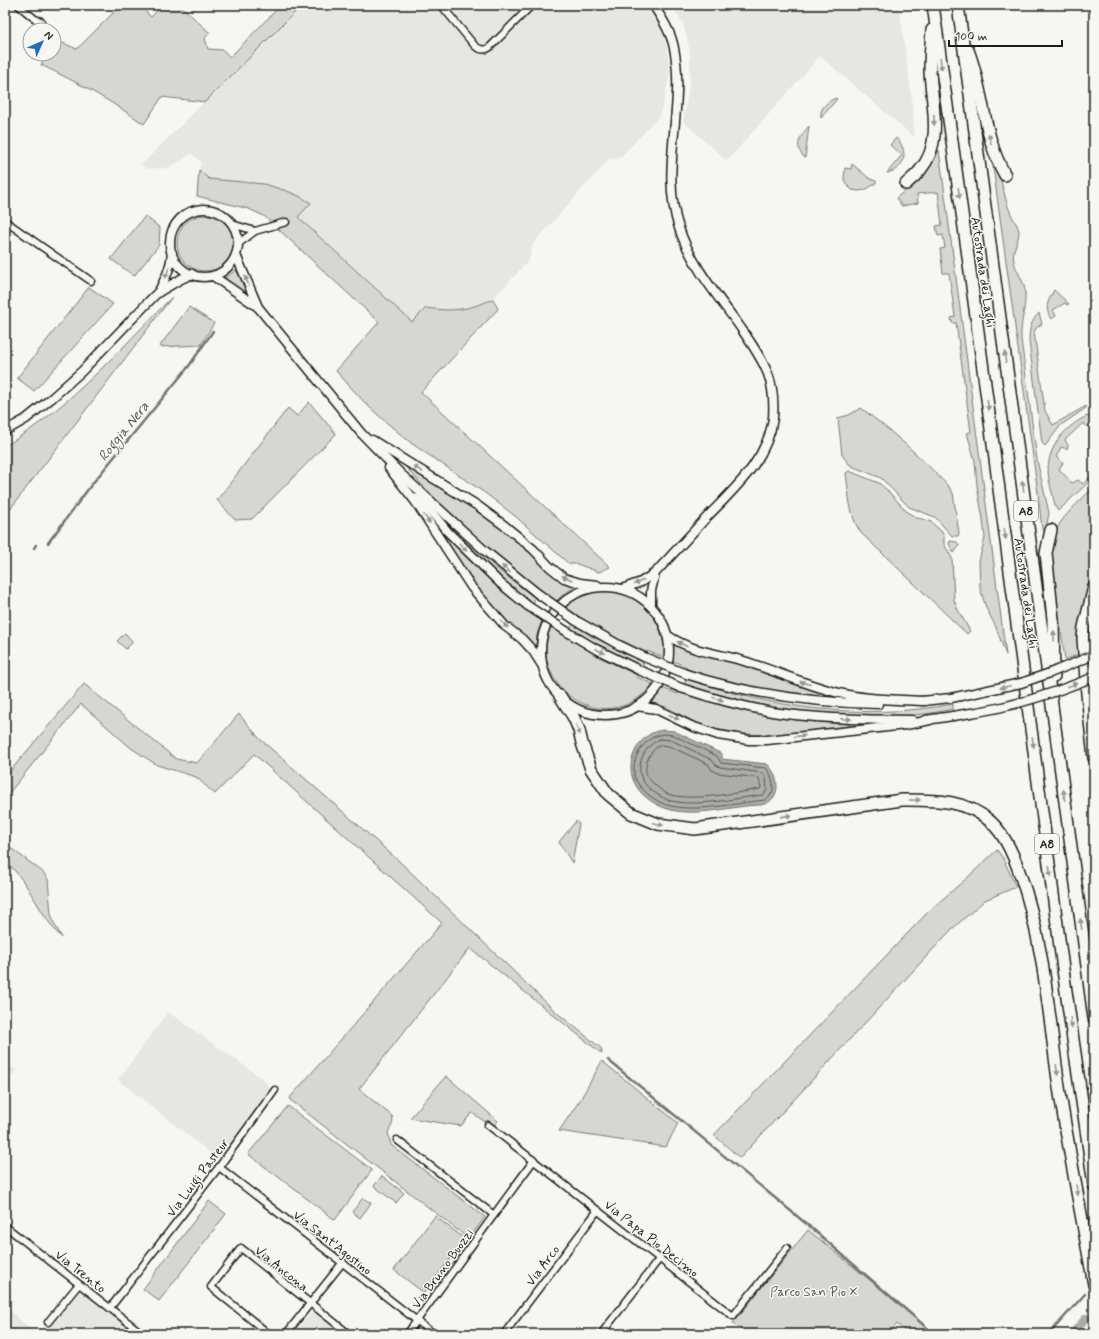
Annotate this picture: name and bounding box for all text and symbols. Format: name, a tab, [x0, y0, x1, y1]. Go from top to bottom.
north arrow	[22, 22, 62, 62]
scale bar	[949, 22, 1062, 48]
text: N	[41, 28, 56, 43]
text: 100 m	[955, 29, 987, 45]
one-way arrow	[938, 58, 944, 70]
one-way arrow	[931, 114, 937, 127]
one-way arrow	[987, 133, 993, 146]
one-way arrow	[956, 187, 962, 199]
street label: Autostrada dei Laghi	[964, 216, 999, 329]
one-way arrow	[164, 268, 170, 280]
one-way arrow	[244, 276, 250, 287]
one-way arrow	[1002, 351, 1008, 363]
water label: Roggia Nera	[94, 398, 155, 466]
one-way arrow	[985, 399, 991, 411]
one-way arrow	[413, 465, 423, 473]
one-way arrow	[1020, 480, 1026, 492]
road number: A8	[1014, 501, 1038, 521]
one-way arrow	[423, 514, 431, 525]
one-way arrow	[1002, 528, 1008, 540]
street label: Autostrada dei Laghi	[1007, 537, 1042, 650]
one-way arrow	[458, 542, 468, 552]
one-way arrow	[501, 565, 511, 574]
one-way arrow	[562, 575, 573, 581]
one-way arrow	[633, 579, 645, 585]
one-way arrow	[499, 619, 509, 629]
one-way arrow	[1050, 630, 1057, 642]
one-way arrow	[676, 641, 688, 647]
one-way arrow	[594, 648, 606, 654]
one-way arrow	[799, 680, 811, 686]
one-way arrow	[1066, 682, 1078, 688]
one-way arrow	[998, 684, 1011, 690]
one-way arrow	[712, 697, 724, 703]
one-way arrow	[669, 714, 680, 720]
one-way arrow	[840, 715, 852, 722]
one-way arrow	[576, 725, 582, 737]
one-way arrow	[794, 733, 806, 739]
one-way arrow	[1030, 736, 1036, 748]
one-way arrow	[1061, 789, 1067, 801]
one-way arrow	[909, 797, 922, 803]
one-way arrow	[780, 813, 792, 819]
one-way arrow	[652, 821, 664, 827]
road number: A8	[1035, 834, 1059, 854]
one-way arrow	[1047, 865, 1053, 877]
one-way arrow	[1078, 918, 1084, 930]
one-way arrow	[1068, 1017, 1074, 1029]
one-way arrow	[1054, 1064, 1060, 1076]
street label: Via Luigi Pasteur	[163, 1135, 235, 1222]
one-way arrow	[1074, 1184, 1080, 1196]
street label: Via Papa Pio Decimo	[600, 1197, 702, 1281]
street label: Via Sant'Agostino	[289, 1207, 375, 1279]
street label: Via Bruno Buozzi	[408, 1225, 478, 1312]
street label: Via Ancona	[251, 1242, 311, 1296]
street label: Via Arco	[522, 1242, 564, 1290]
street label: Via Trento	[51, 1247, 109, 1298]
park label: Parco San Pio X	[770, 1284, 858, 1301]

